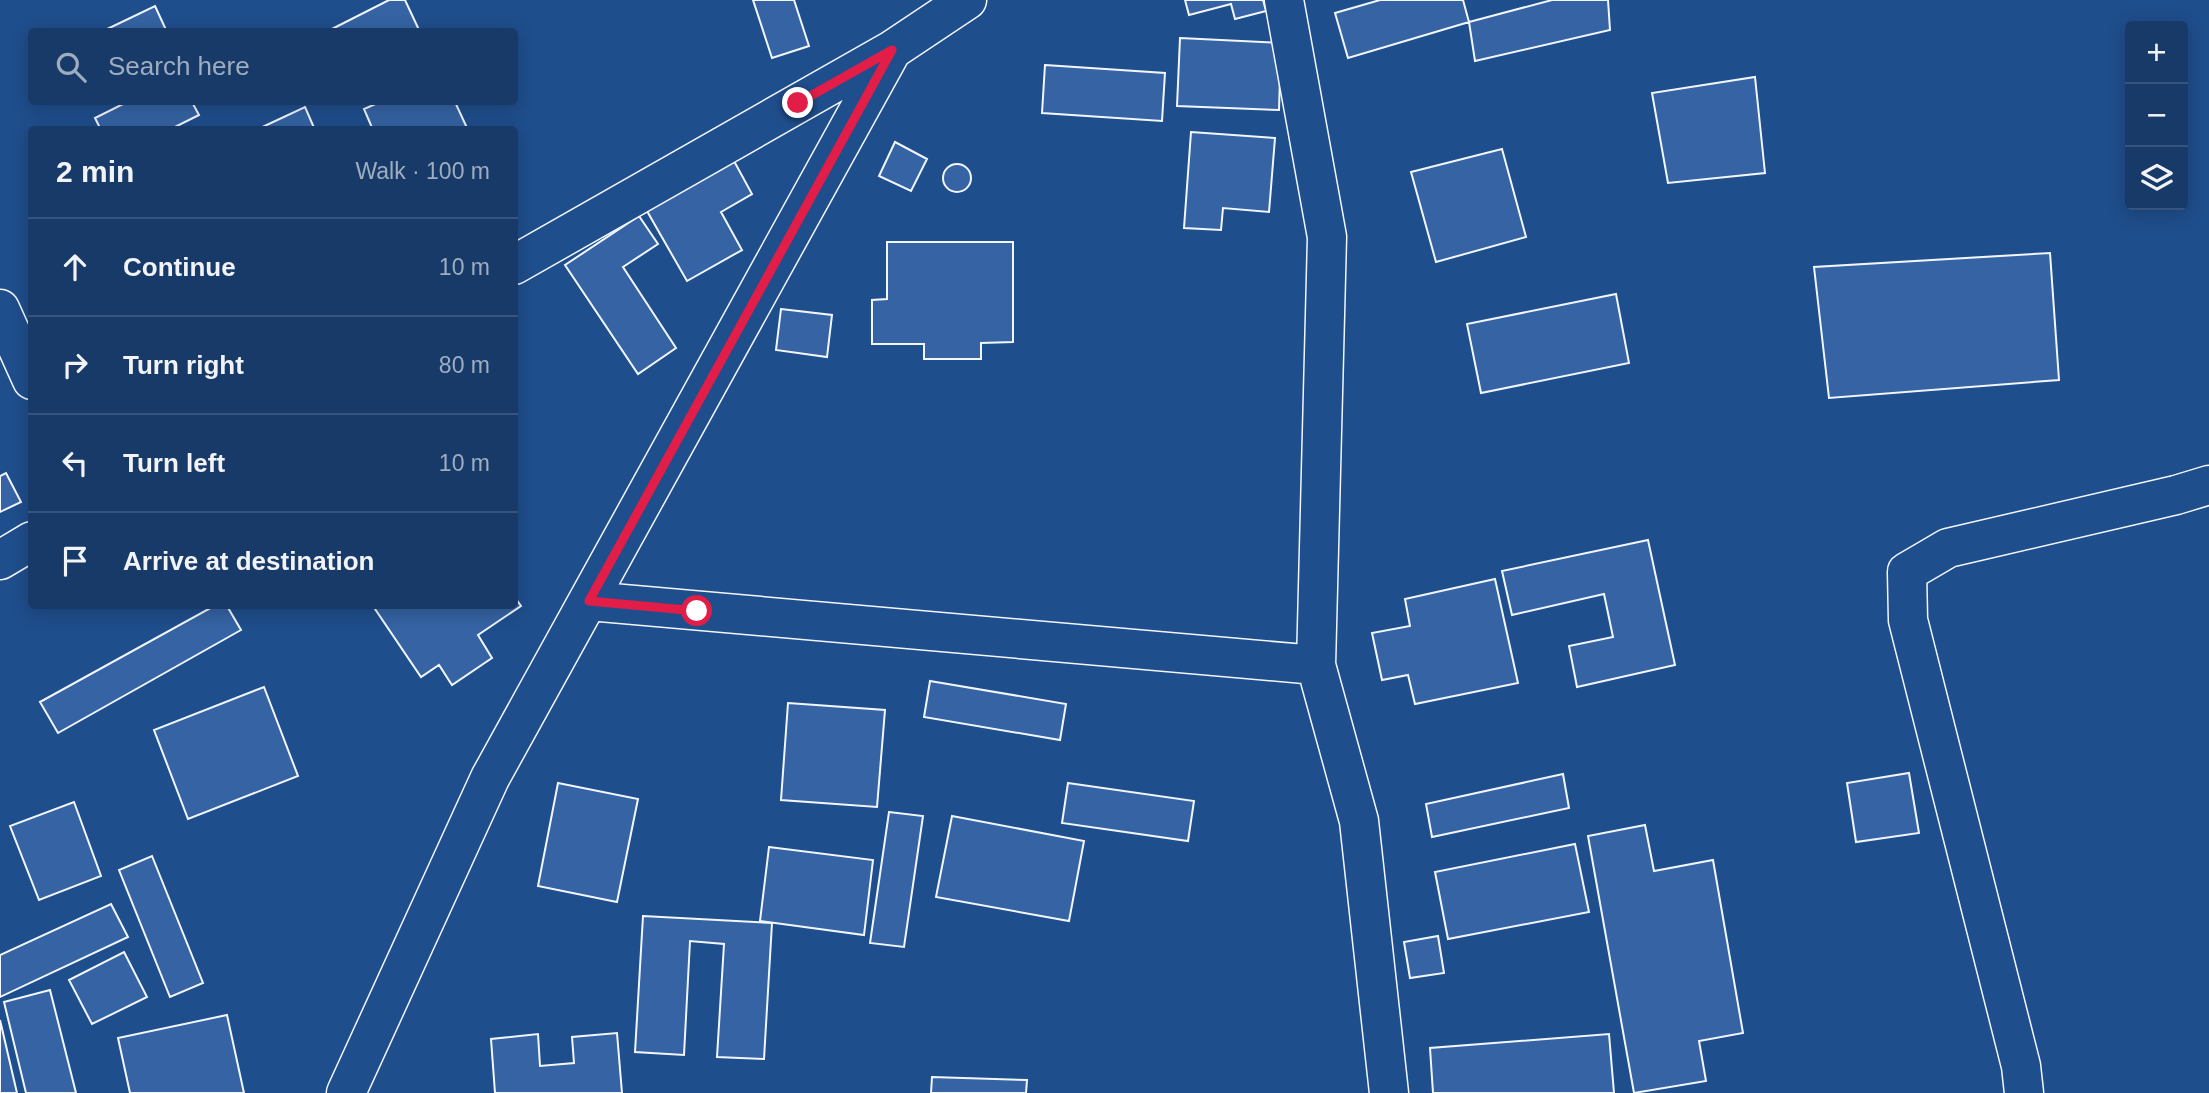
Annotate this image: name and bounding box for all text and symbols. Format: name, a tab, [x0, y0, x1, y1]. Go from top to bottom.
map controls	[2125, 21, 2188, 210]
button: +	[2125, 21, 2188, 84]
search box	[28, 28, 518, 105]
icon: search	[52, 48, 90, 86]
text: Search here	[108, 51, 250, 81]
button: −	[2125, 84, 2188, 147]
route end	[782, 87, 813, 118]
button: layers	[2125, 147, 2188, 210]
text: 2 min	[56, 155, 134, 188]
text: Walk · 100 m	[355, 158, 490, 184]
icon: ahead	[56, 248, 94, 286]
text: Continue	[123, 252, 236, 282]
text: 10 m	[439, 254, 490, 280]
icon: right	[56, 346, 94, 384]
text: Turn right	[123, 350, 244, 380]
text: 80 m	[439, 352, 490, 378]
icon: left	[56, 444, 94, 482]
text: Turn left	[123, 448, 225, 478]
text: 10 m	[439, 450, 490, 476]
icon: arrive	[56, 542, 94, 580]
text: Arrive at destination	[123, 546, 374, 576]
route start	[681, 595, 712, 626]

